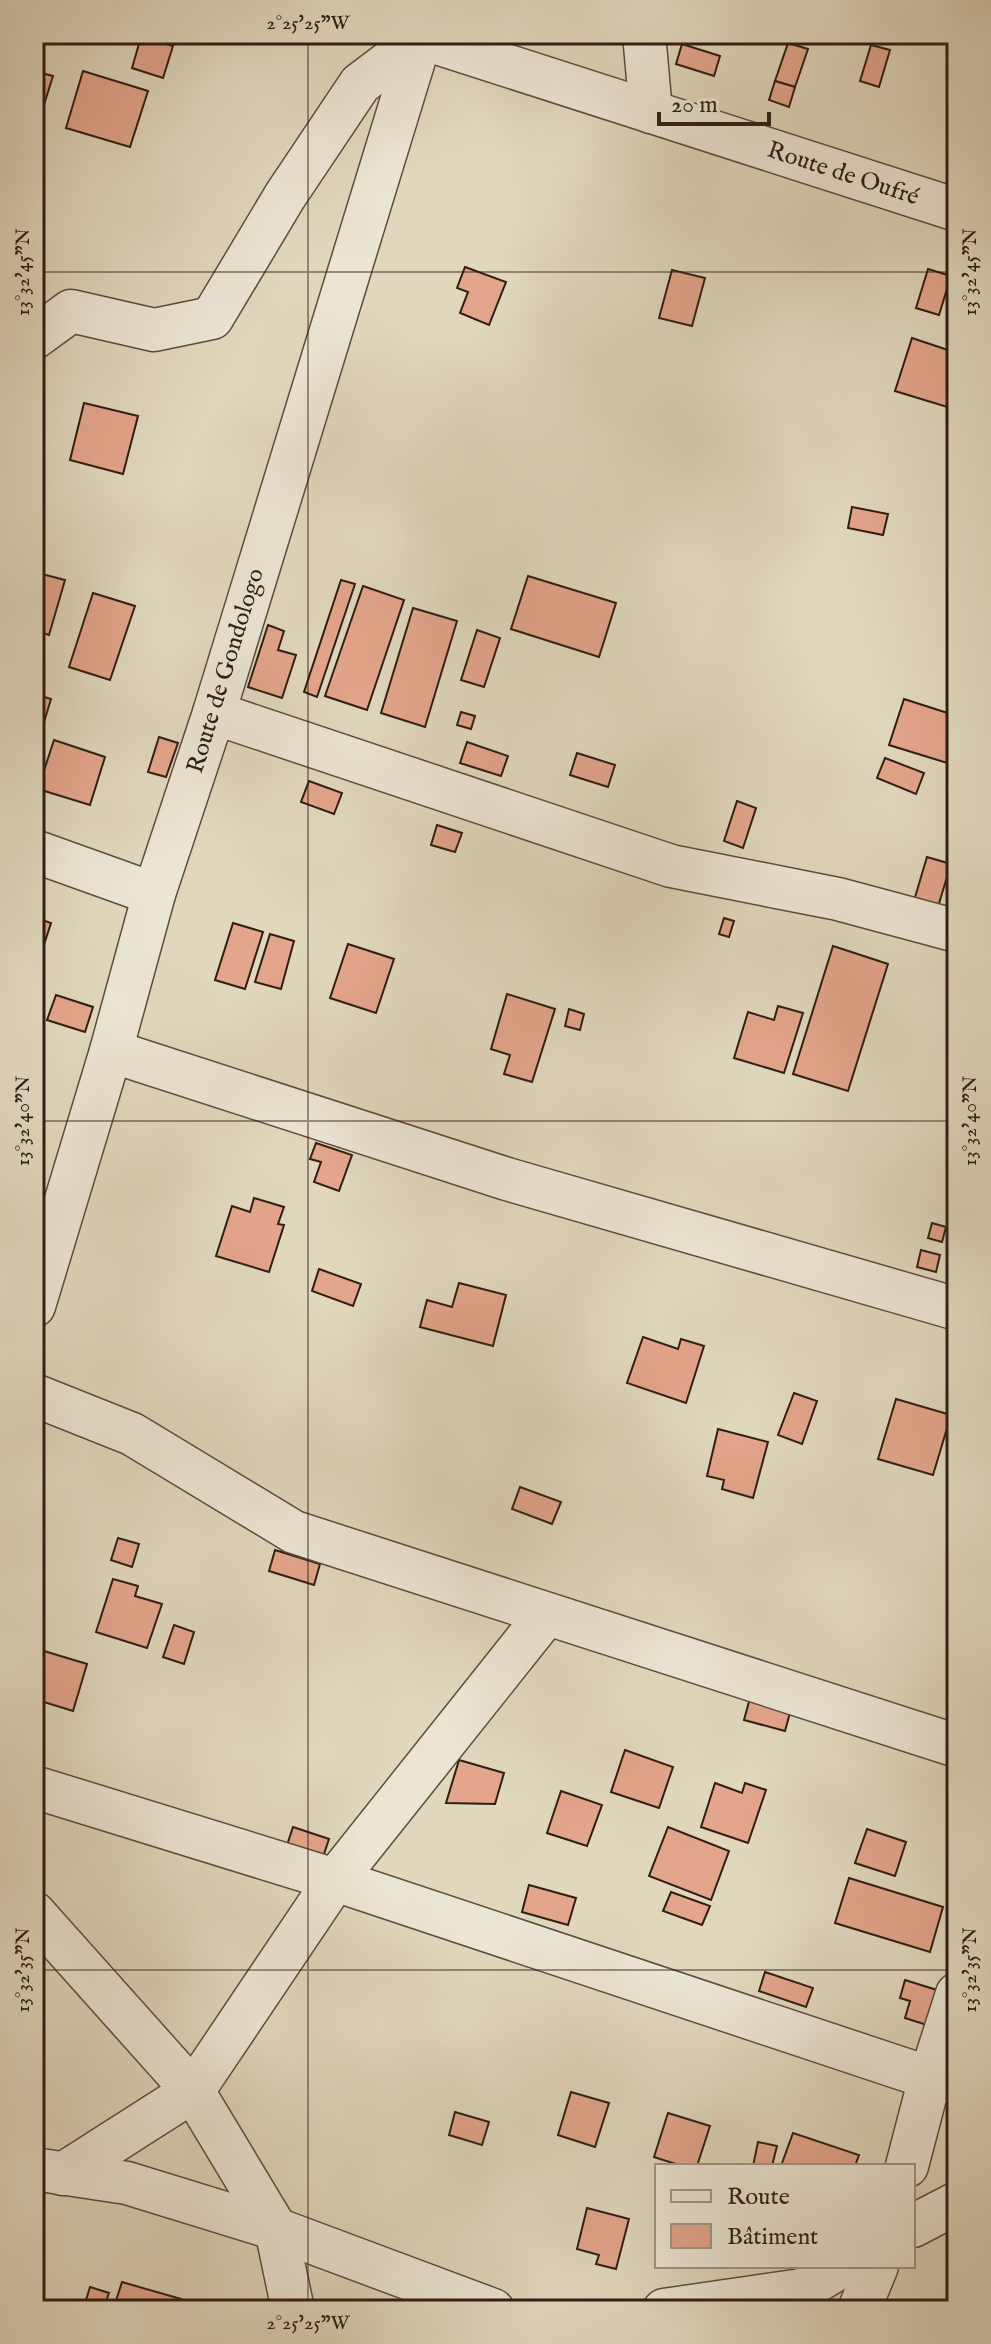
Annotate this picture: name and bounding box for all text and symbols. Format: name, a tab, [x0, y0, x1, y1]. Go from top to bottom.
text: 2°25'25"W	[266, 11, 351, 36]
scale bar	[659, 76, 769, 126]
text: 20 m	[671, 90, 718, 121]
street label: Route de Oufré	[763, 135, 923, 213]
text: 13°32'45"N	[11, 228, 36, 316]
text: 13°32'45"N	[958, 228, 983, 316]
street label: Route de Gondologo	[180, 565, 272, 777]
text: 13°32'40"N	[11, 1076, 36, 1166]
text: 13°32'40"N	[958, 1076, 983, 1166]
text: 13°32'35"N	[11, 1927, 36, 2013]
text: 13°32'35"N	[958, 1927, 983, 2013]
legend	[655, 2164, 915, 2268]
text: Route	[727, 2182, 790, 2213]
text: Bâtiment	[727, 2222, 818, 2253]
text: 2°25'25"W	[266, 2311, 351, 2336]

